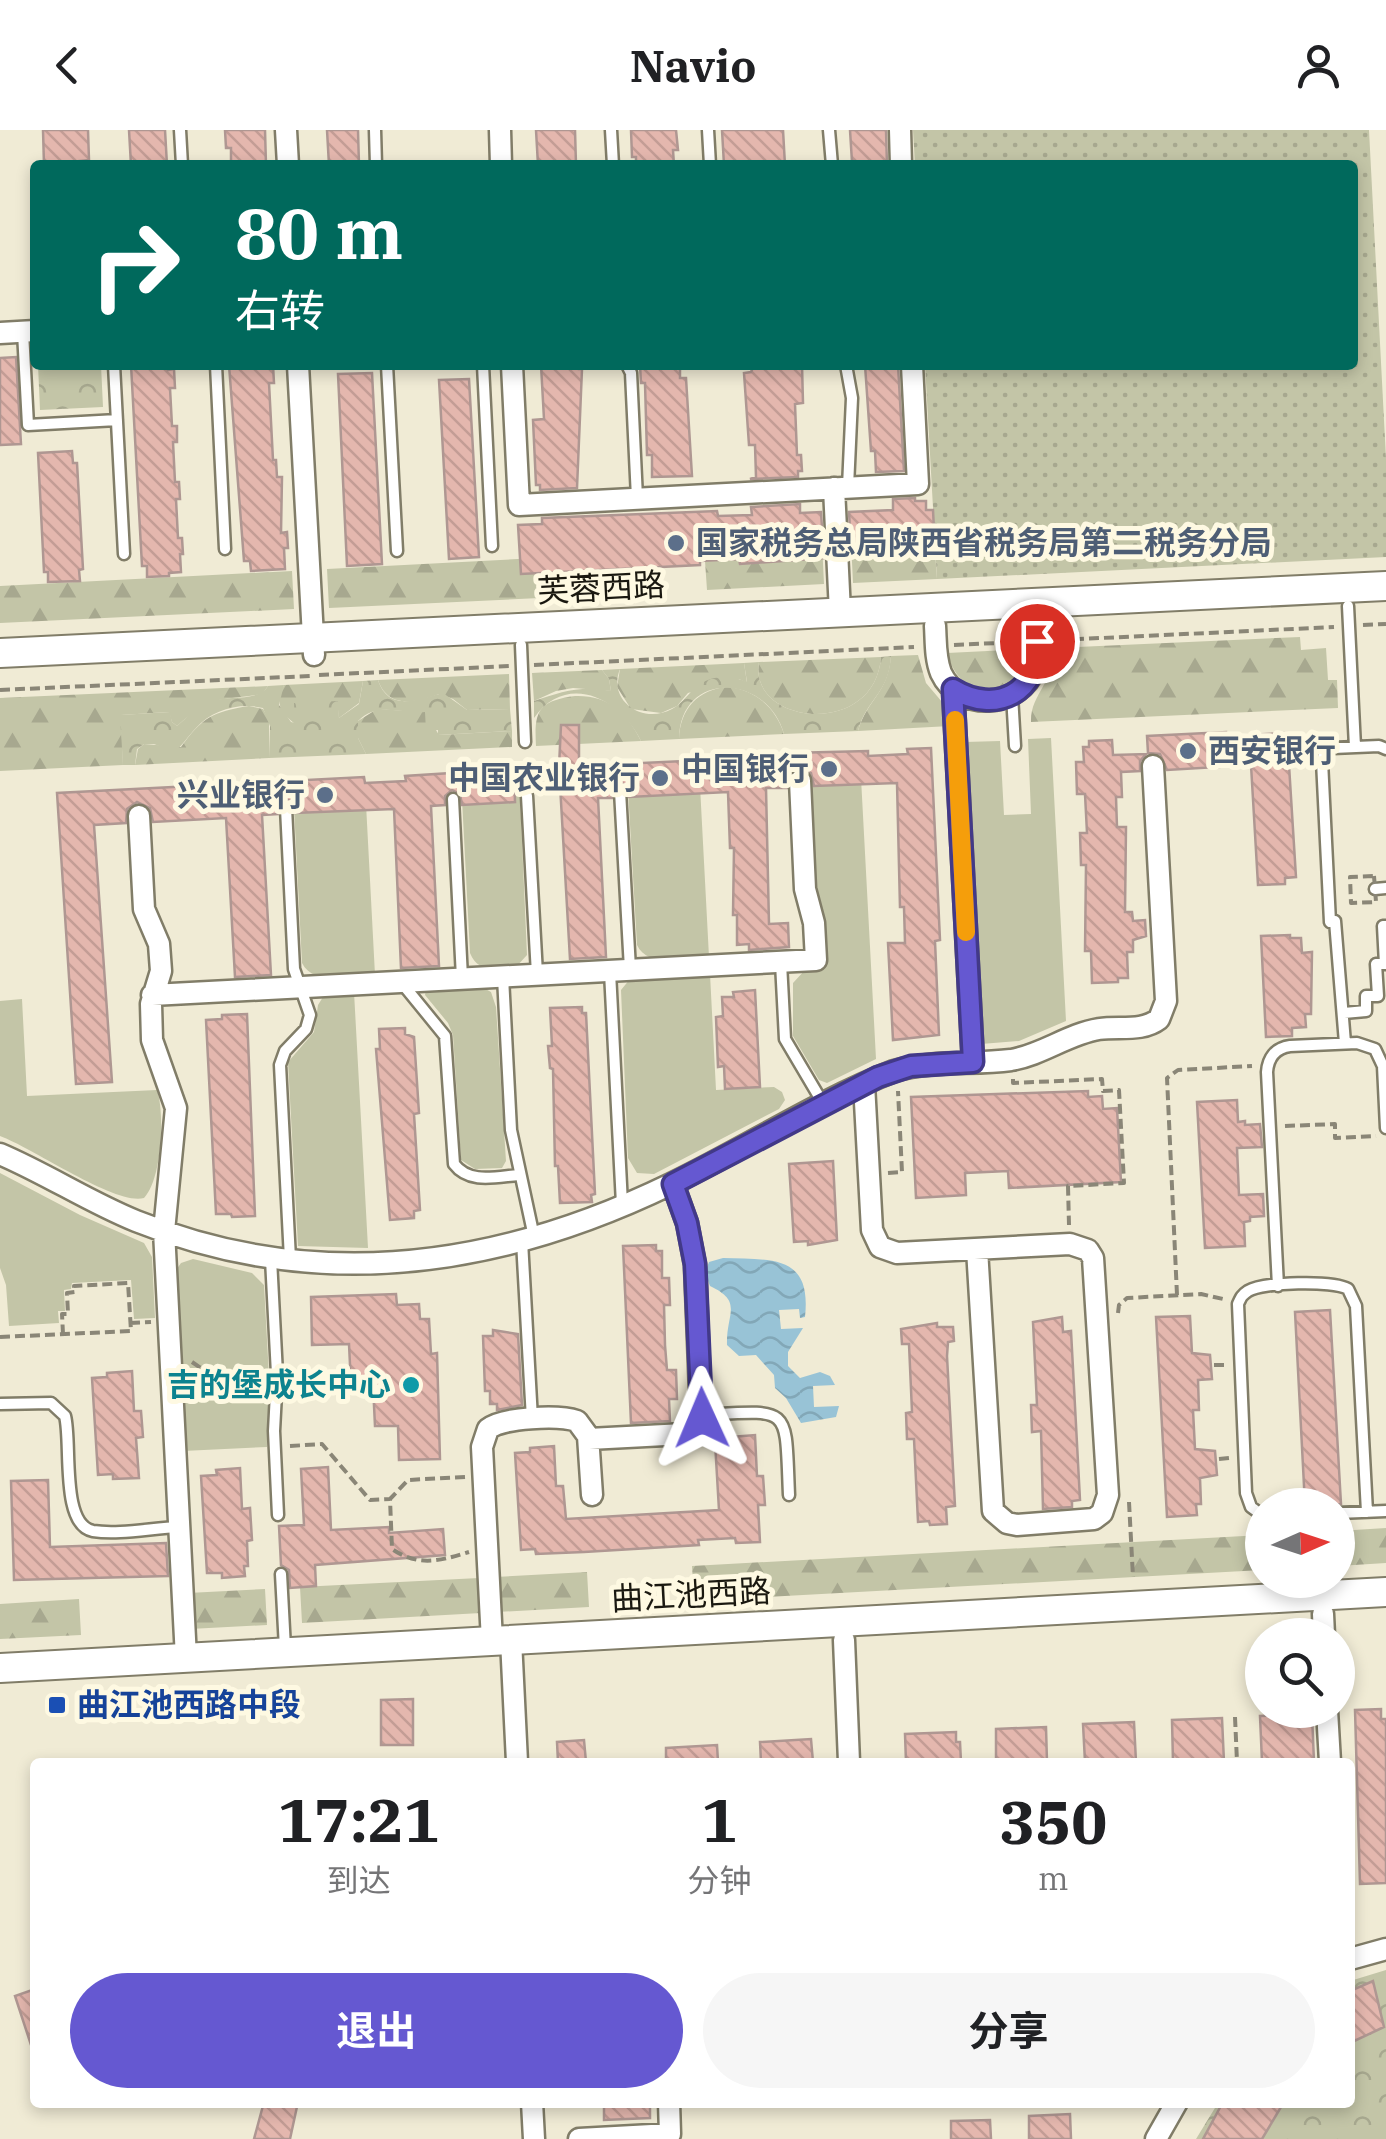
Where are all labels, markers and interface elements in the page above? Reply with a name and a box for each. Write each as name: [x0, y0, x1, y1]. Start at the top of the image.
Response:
text: Navio: [630, 36, 756, 94]
icon: back: [40, 38, 95, 93]
icon: person: [1291, 38, 1346, 93]
text: 80 m: [235, 187, 403, 278]
icon: right: [70, 200, 200, 330]
text: 右转: [235, 281, 325, 339]
place label: 国家税务总局陕西省税务局第二税务分局: [696, 521, 1272, 563]
marker: 国家税务总局陕西省税务局第二税务分局: [665, 532, 687, 554]
street label: 芙蓉西路: [536, 563, 666, 611]
pin: [995, 599, 1080, 684]
icon: arrive: [1010, 614, 1065, 669]
place label: 西安银行: [1208, 729, 1336, 771]
marker: 西安银行: [1177, 740, 1199, 762]
place label: 中国银行: [681, 747, 809, 789]
place label: 中国农业银行: [448, 756, 640, 798]
marker: 中国银行: [818, 758, 840, 780]
marker: 中国农业银行: [649, 767, 671, 789]
place label: 兴业银行: [177, 773, 305, 815]
marker: 兴业银行: [314, 784, 336, 806]
place label: 吉的堡成长中心: [167, 1363, 391, 1405]
position arrow: [650, 1366, 754, 1470]
marker: 吉的堡成长中心: [400, 1374, 422, 1396]
north arrow: [1245, 1488, 1355, 1598]
map controls: [1245, 1488, 1355, 1728]
street label: 曲江池西路: [610, 1569, 772, 1619]
button: search: [1245, 1618, 1355, 1728]
place label: 曲江池西路中段: [77, 1683, 301, 1725]
marker: 曲江池西路中段: [46, 1694, 68, 1716]
text: 17:21: [278, 1780, 440, 1859]
text: 1: [702, 1780, 738, 1859]
text: 350: [999, 1782, 1107, 1861]
text: m: [1038, 1857, 1069, 1899]
text: 到达: [327, 1859, 391, 1901]
text: 分钟: [688, 1859, 752, 1901]
button: 退出: [70, 1973, 683, 2088]
button: 分享: [703, 1973, 1315, 2088]

